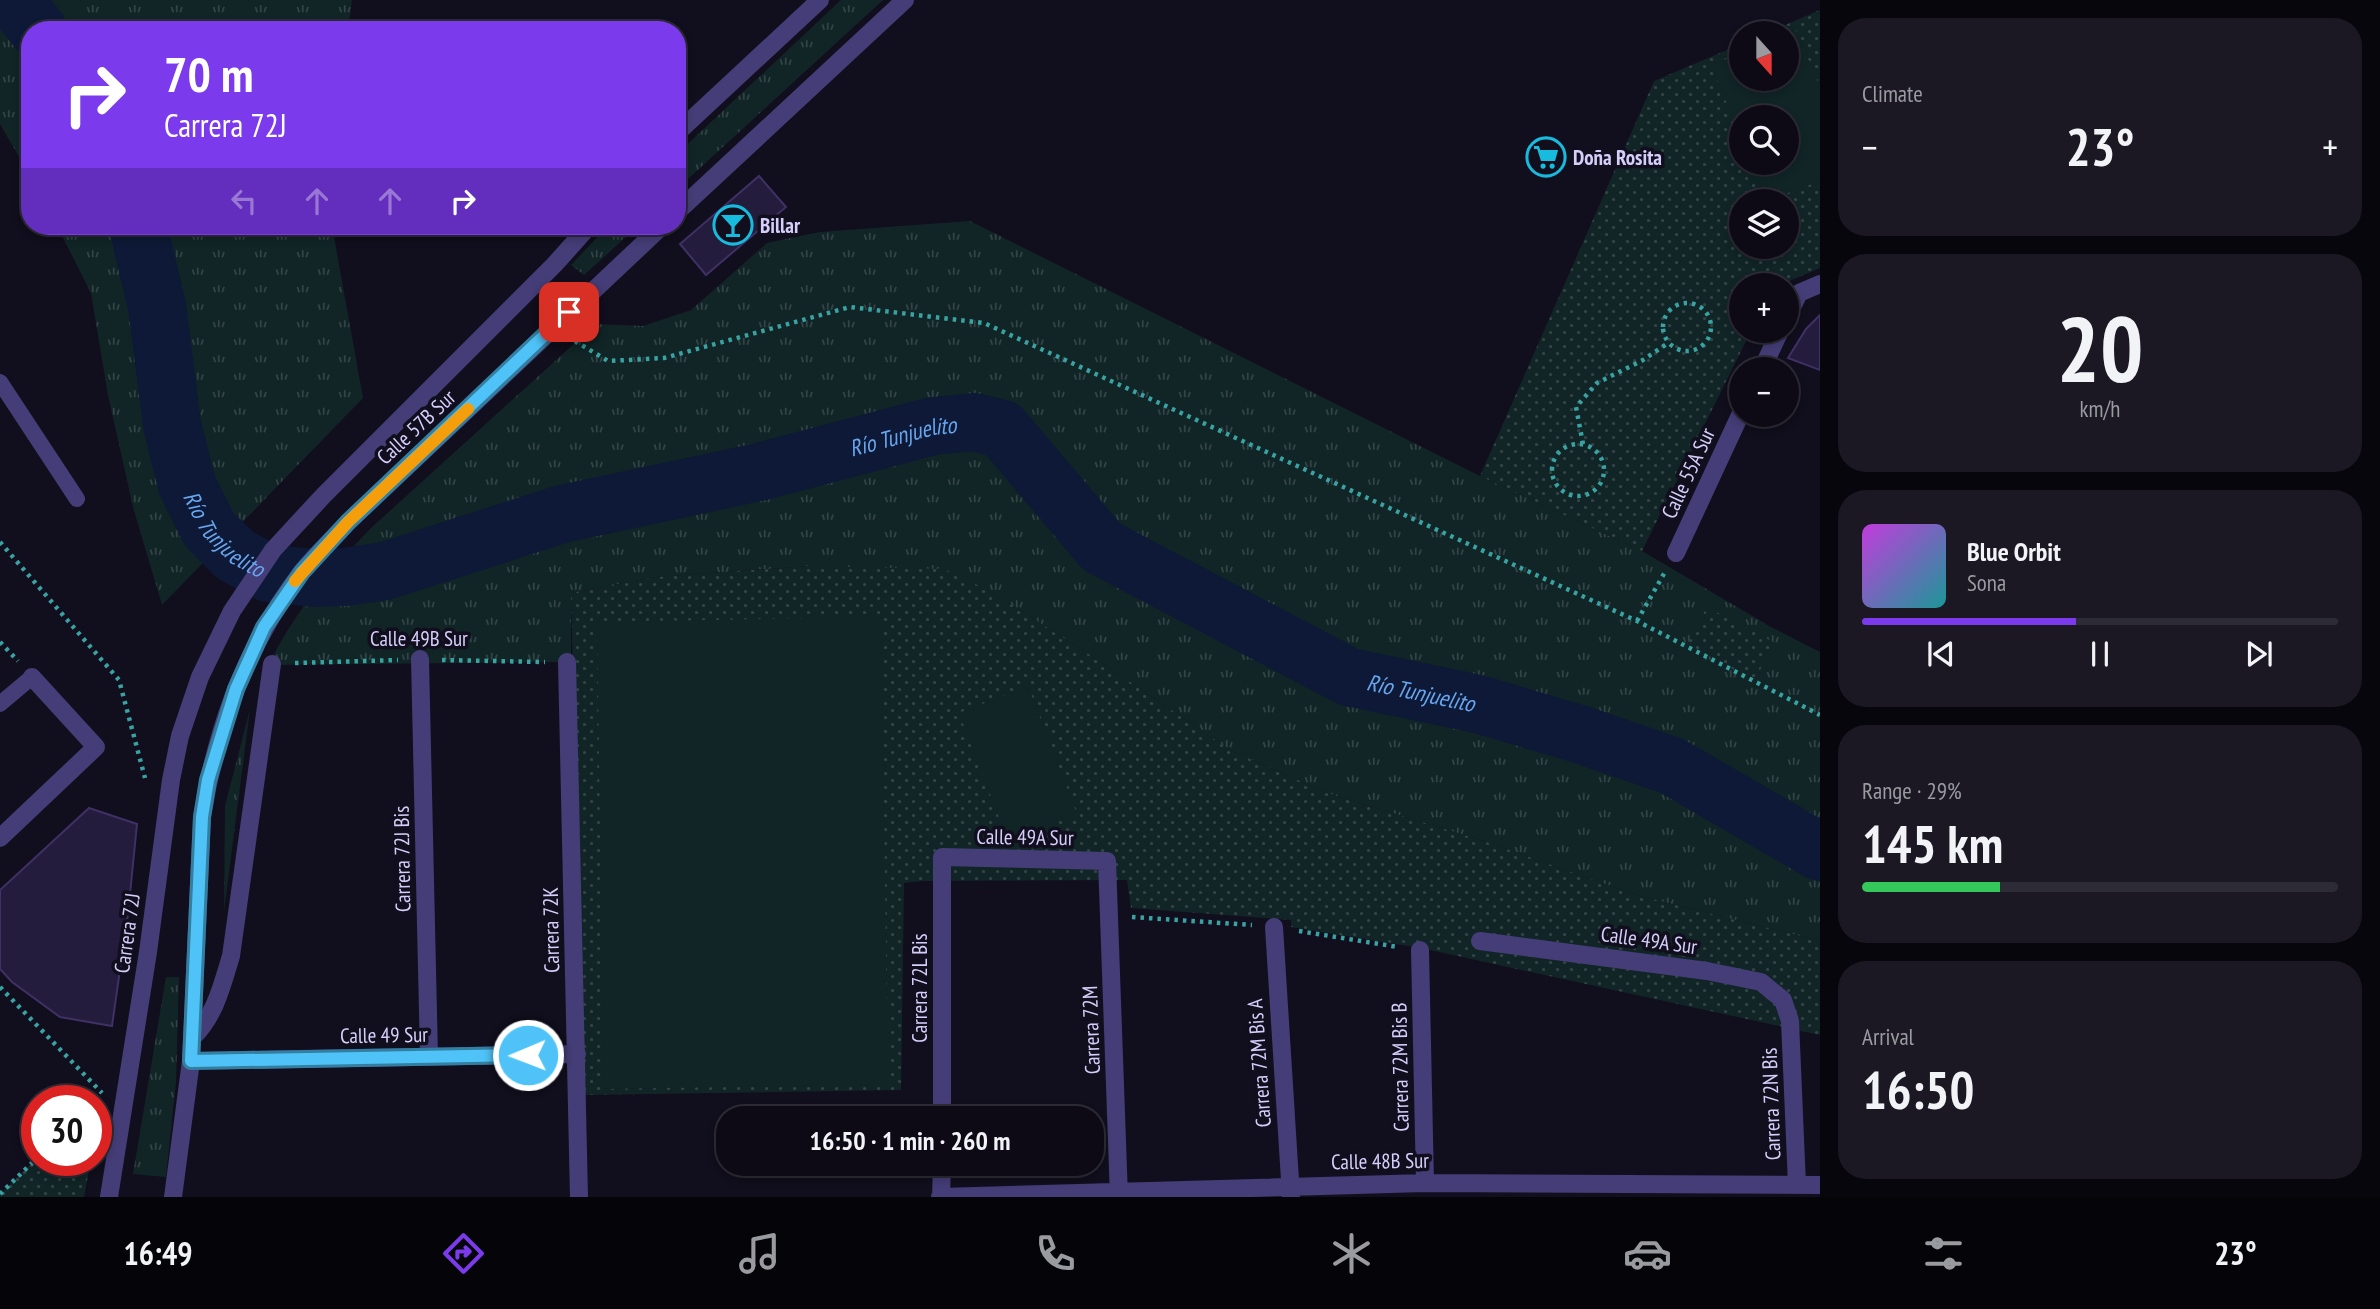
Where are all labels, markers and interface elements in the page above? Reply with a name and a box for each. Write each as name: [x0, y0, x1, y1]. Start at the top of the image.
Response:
north arrow: [1729, 21, 1799, 91]
map controls: [1729, 21, 1799, 427]
text: 70 m: [164, 42, 253, 106]
icon: right: [49, 49, 140, 140]
text: Climate: [1862, 79, 1923, 108]
text: Carrera 72J: [164, 104, 287, 146]
button: search: [1729, 105, 1799, 175]
text: 23°: [2066, 113, 2134, 180]
text: −: [1862, 122, 1878, 171]
text: +: [2322, 122, 2338, 171]
supermarket icon: Doña Rosita: [1525, 136, 1567, 178]
place label: Doña Rosita: [1573, 144, 1662, 171]
icon: left: [225, 182, 263, 220]
icon: ahead: [298, 182, 336, 220]
icon: ahead: [371, 182, 409, 220]
icon: right: [444, 182, 482, 220]
button: layers: [1729, 189, 1799, 259]
bar icon: Billar: [712, 204, 754, 246]
place label: Billar: [760, 212, 801, 239]
button: +: [1729, 273, 1799, 343]
pin: [539, 282, 599, 342]
text: 20: [2057, 289, 2144, 407]
icon: arrive: [550, 293, 588, 331]
button: −: [1729, 357, 1799, 427]
street label: Calle 57B Sur: [371, 384, 461, 470]
text: km/h: [2080, 394, 2120, 423]
water label: Río Tunjuelito: [846, 409, 959, 462]
street label: Calle 55A Sur: [1655, 423, 1721, 523]
water label: Río Tunjuelito: [178, 486, 272, 584]
text: Blue Orbit: [1967, 535, 2061, 568]
text: Sona: [1967, 568, 2006, 597]
street label: Calle 49B Sur: [370, 625, 468, 652]
icon: previous: [1922, 635, 1960, 673]
icon: pause: [2081, 635, 2119, 673]
icon: next: [2240, 635, 2278, 673]
water label: Río Tunjuelito: [1364, 667, 1480, 718]
text: Range · 29%: [1862, 776, 1962, 805]
street label: Carrera 72J Bis: [388, 806, 416, 912]
text: 145 km: [1862, 810, 2003, 877]
street label: Calle 49A Sur: [976, 823, 1074, 851]
street label: Carrera 72K: [537, 887, 565, 973]
street label: Carrera 72J: [108, 891, 146, 975]
street label: Calle 49A Sur: [1599, 920, 1699, 960]
street label: Carrera 72L Bis: [906, 933, 933, 1043]
street label: Carrera 72M: [1076, 985, 1106, 1075]
street label: Carrera 72M Bis A: [1241, 998, 1277, 1128]
street label: Carrera 72M Bis B: [1385, 1002, 1415, 1132]
position arrow: [491, 1018, 565, 1092]
street label: Calle 49 Sur: [340, 1021, 428, 1049]
text: Arrival: [1862, 1022, 1914, 1051]
street label: Carrera 72N Bis: [1756, 1047, 1786, 1161]
text: 16:50: [1862, 1056, 1974, 1123]
speed limit sign: 30: [21, 1085, 112, 1176]
text: 16:50 · 1 min · 260 m: [810, 1124, 1010, 1157]
street label: Calle 48B Sur: [1331, 1147, 1429, 1175]
icon: directions: [439, 1229, 488, 1278]
icon: music: [735, 1229, 784, 1278]
icon: phone: [1031, 1229, 1080, 1278]
icon: climate: [1327, 1229, 1376, 1278]
icon: car: [1623, 1229, 1672, 1278]
icon: filters: [1919, 1229, 1968, 1278]
text: 16:49: [123, 1232, 193, 1274]
text: 23°: [2214, 1232, 2257, 1274]

